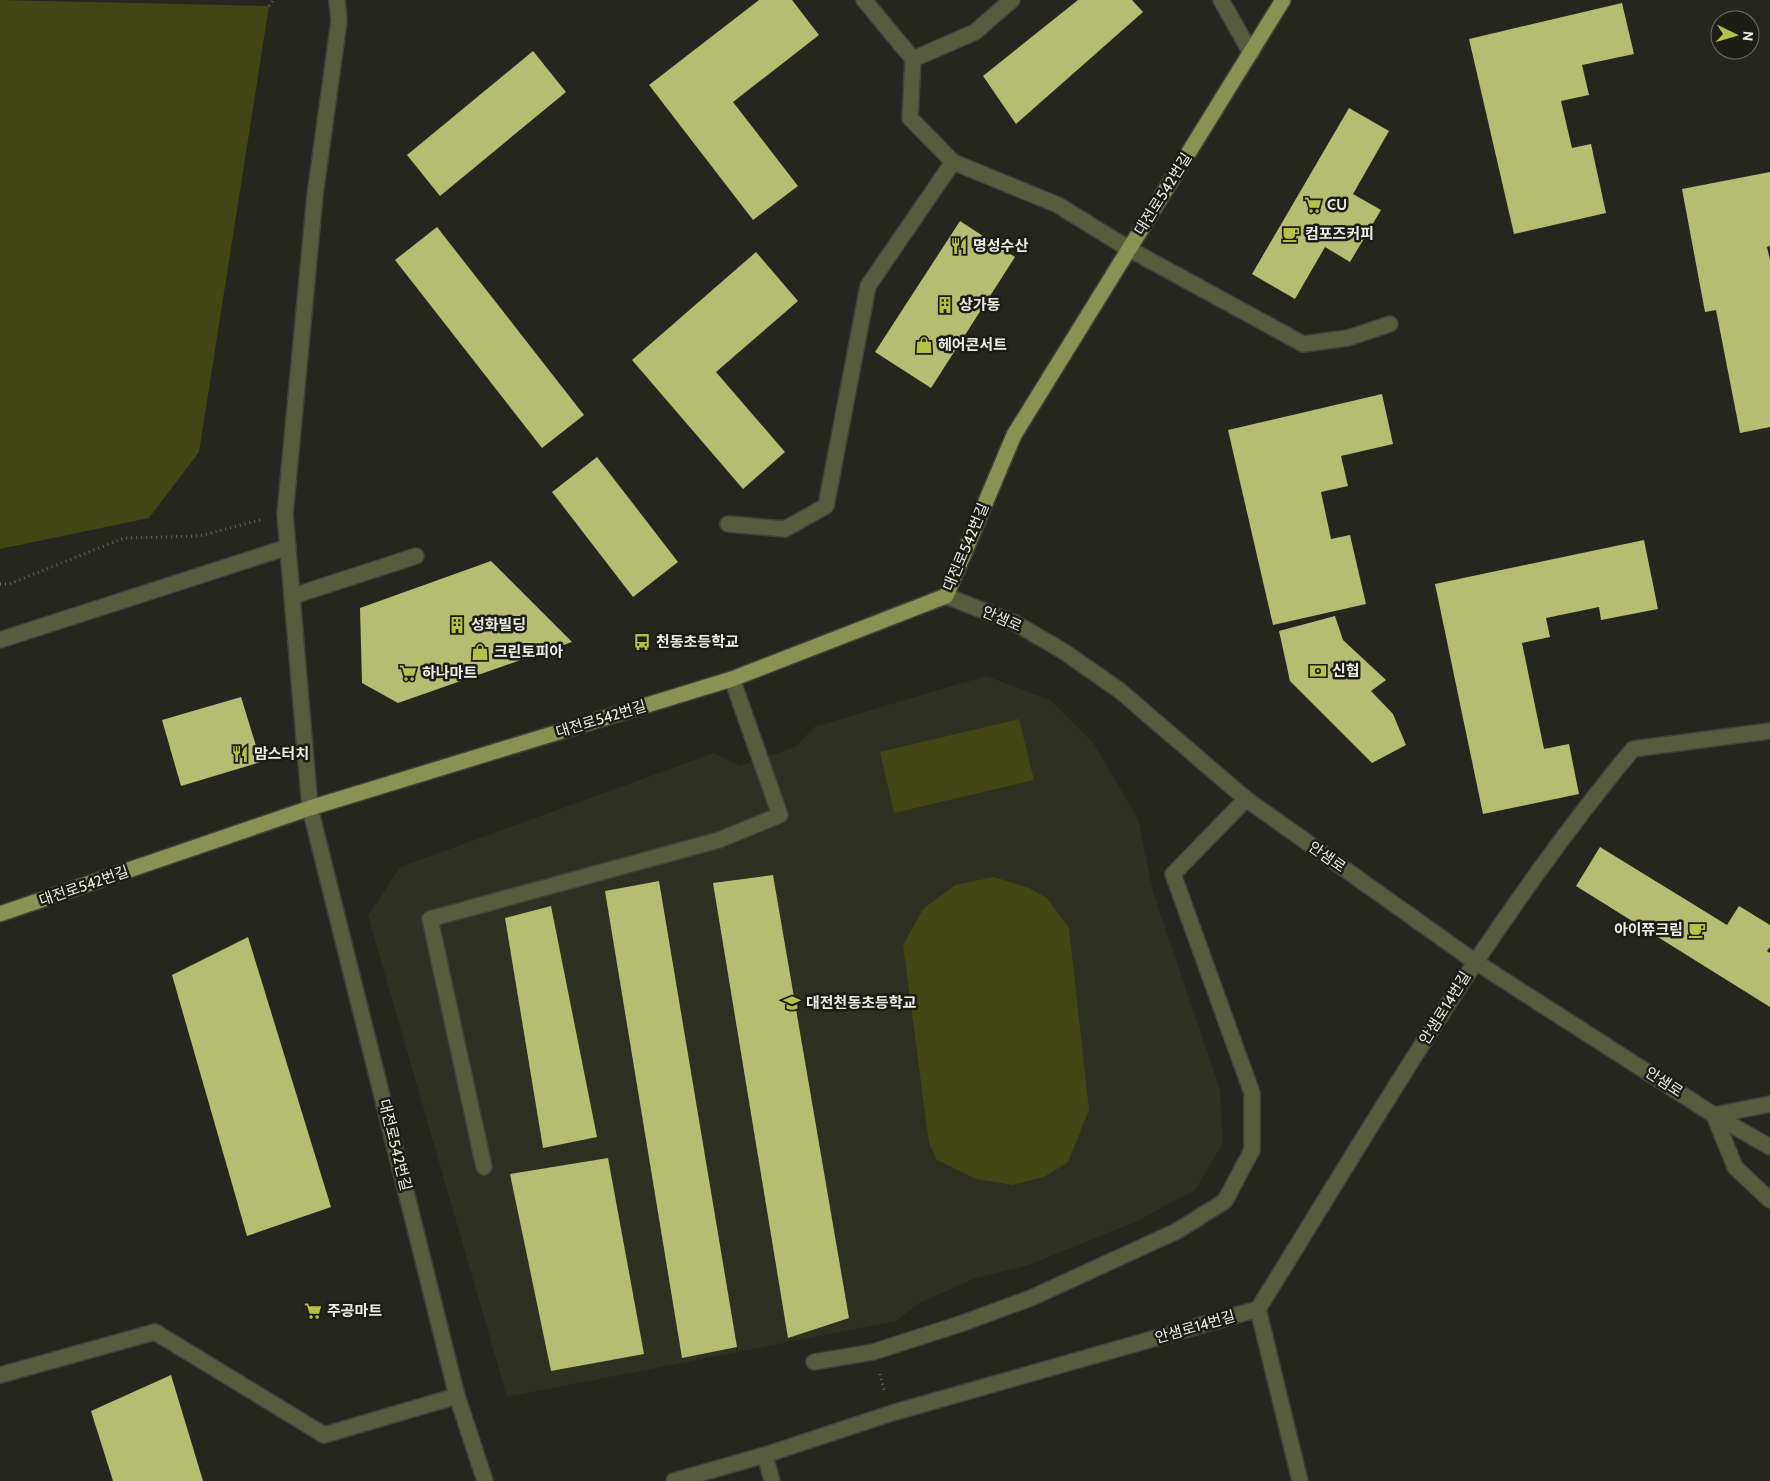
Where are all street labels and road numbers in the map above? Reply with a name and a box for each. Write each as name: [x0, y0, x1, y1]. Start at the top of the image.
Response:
street label: 대전로542번길: [1131, 150, 1195, 238]
street label: 대전로542번길: [939, 500, 993, 594]
street label: 안샘로: [979, 602, 1025, 636]
street label: 대전로542번길: [554, 697, 648, 741]
street label: 안샘로: [1305, 838, 1349, 876]
street label: 대전로542번길: [37, 862, 131, 910]
street label: 안샘로14번길: [1415, 968, 1475, 1048]
street label: 안샘로: [1642, 1063, 1686, 1101]
street label: 대전로542번길: [375, 1097, 415, 1193]
street label: 안샘로14번길: [1153, 1307, 1237, 1347]

